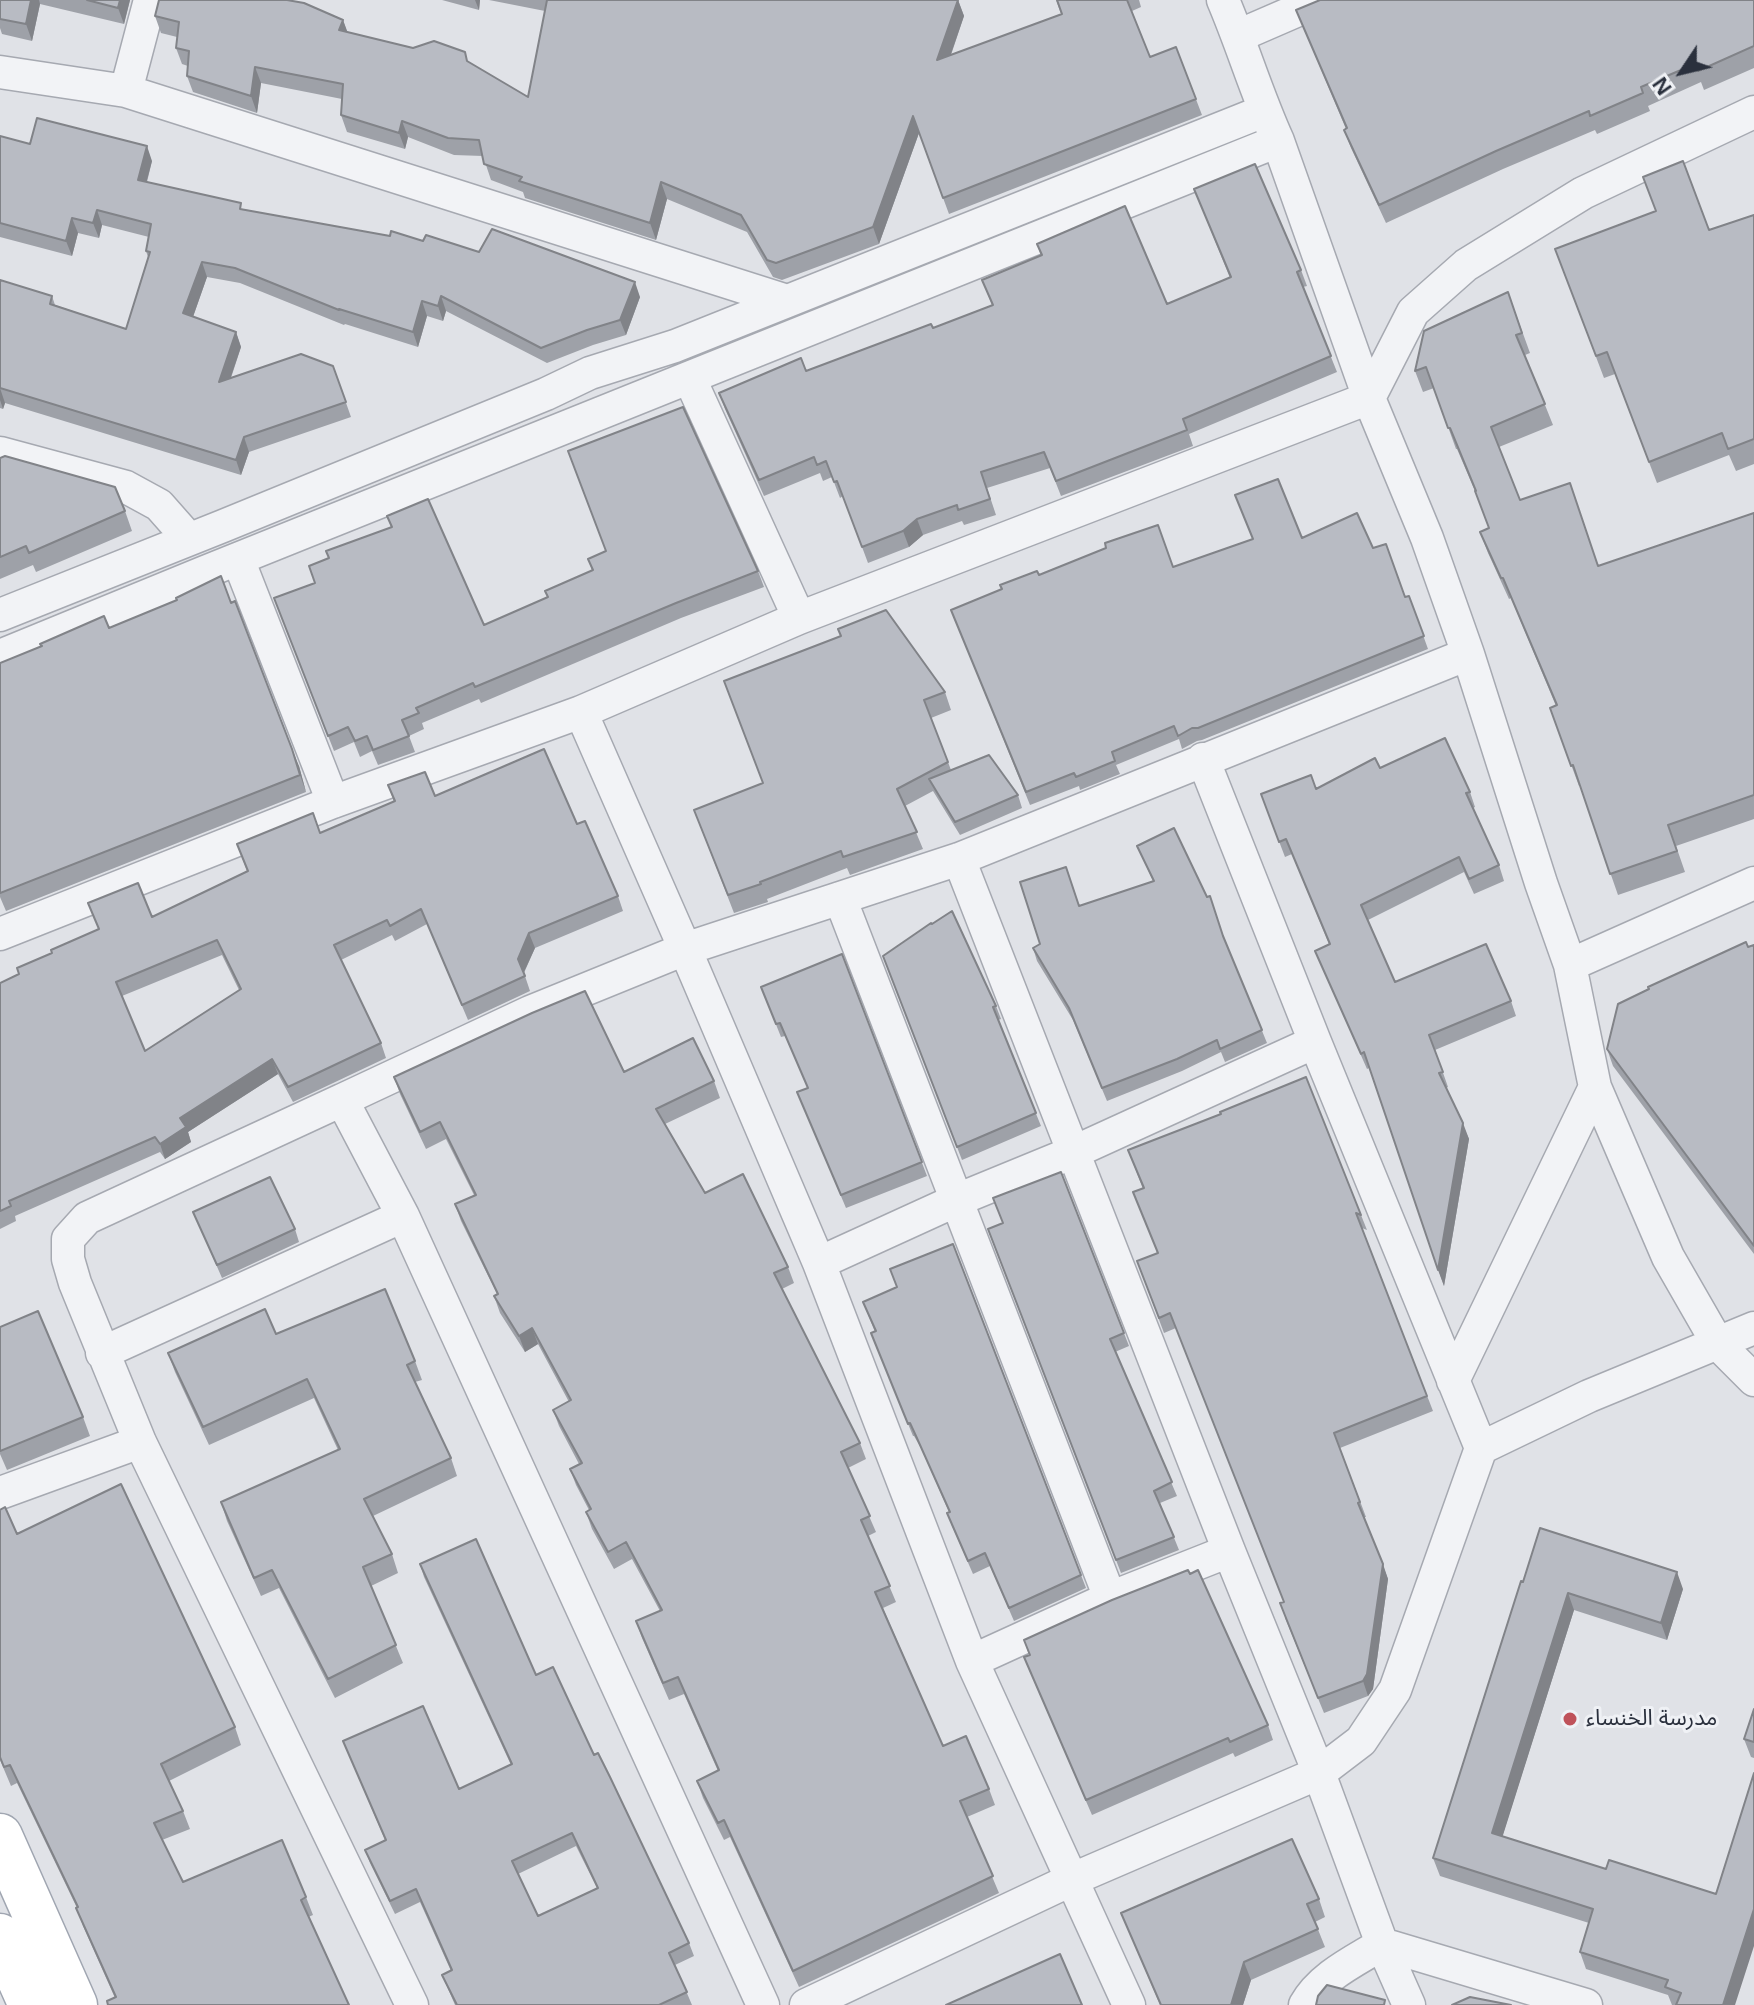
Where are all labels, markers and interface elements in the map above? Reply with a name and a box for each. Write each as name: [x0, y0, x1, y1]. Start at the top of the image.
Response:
north arrow: [1642, 32, 1722, 112]
text: N: [1647, 72, 1677, 100]
place label: مدرسة الخنساء: [1586, 1706, 1717, 1732]
marker: مدرسة الخنساء: [1561, 1710, 1579, 1728]

